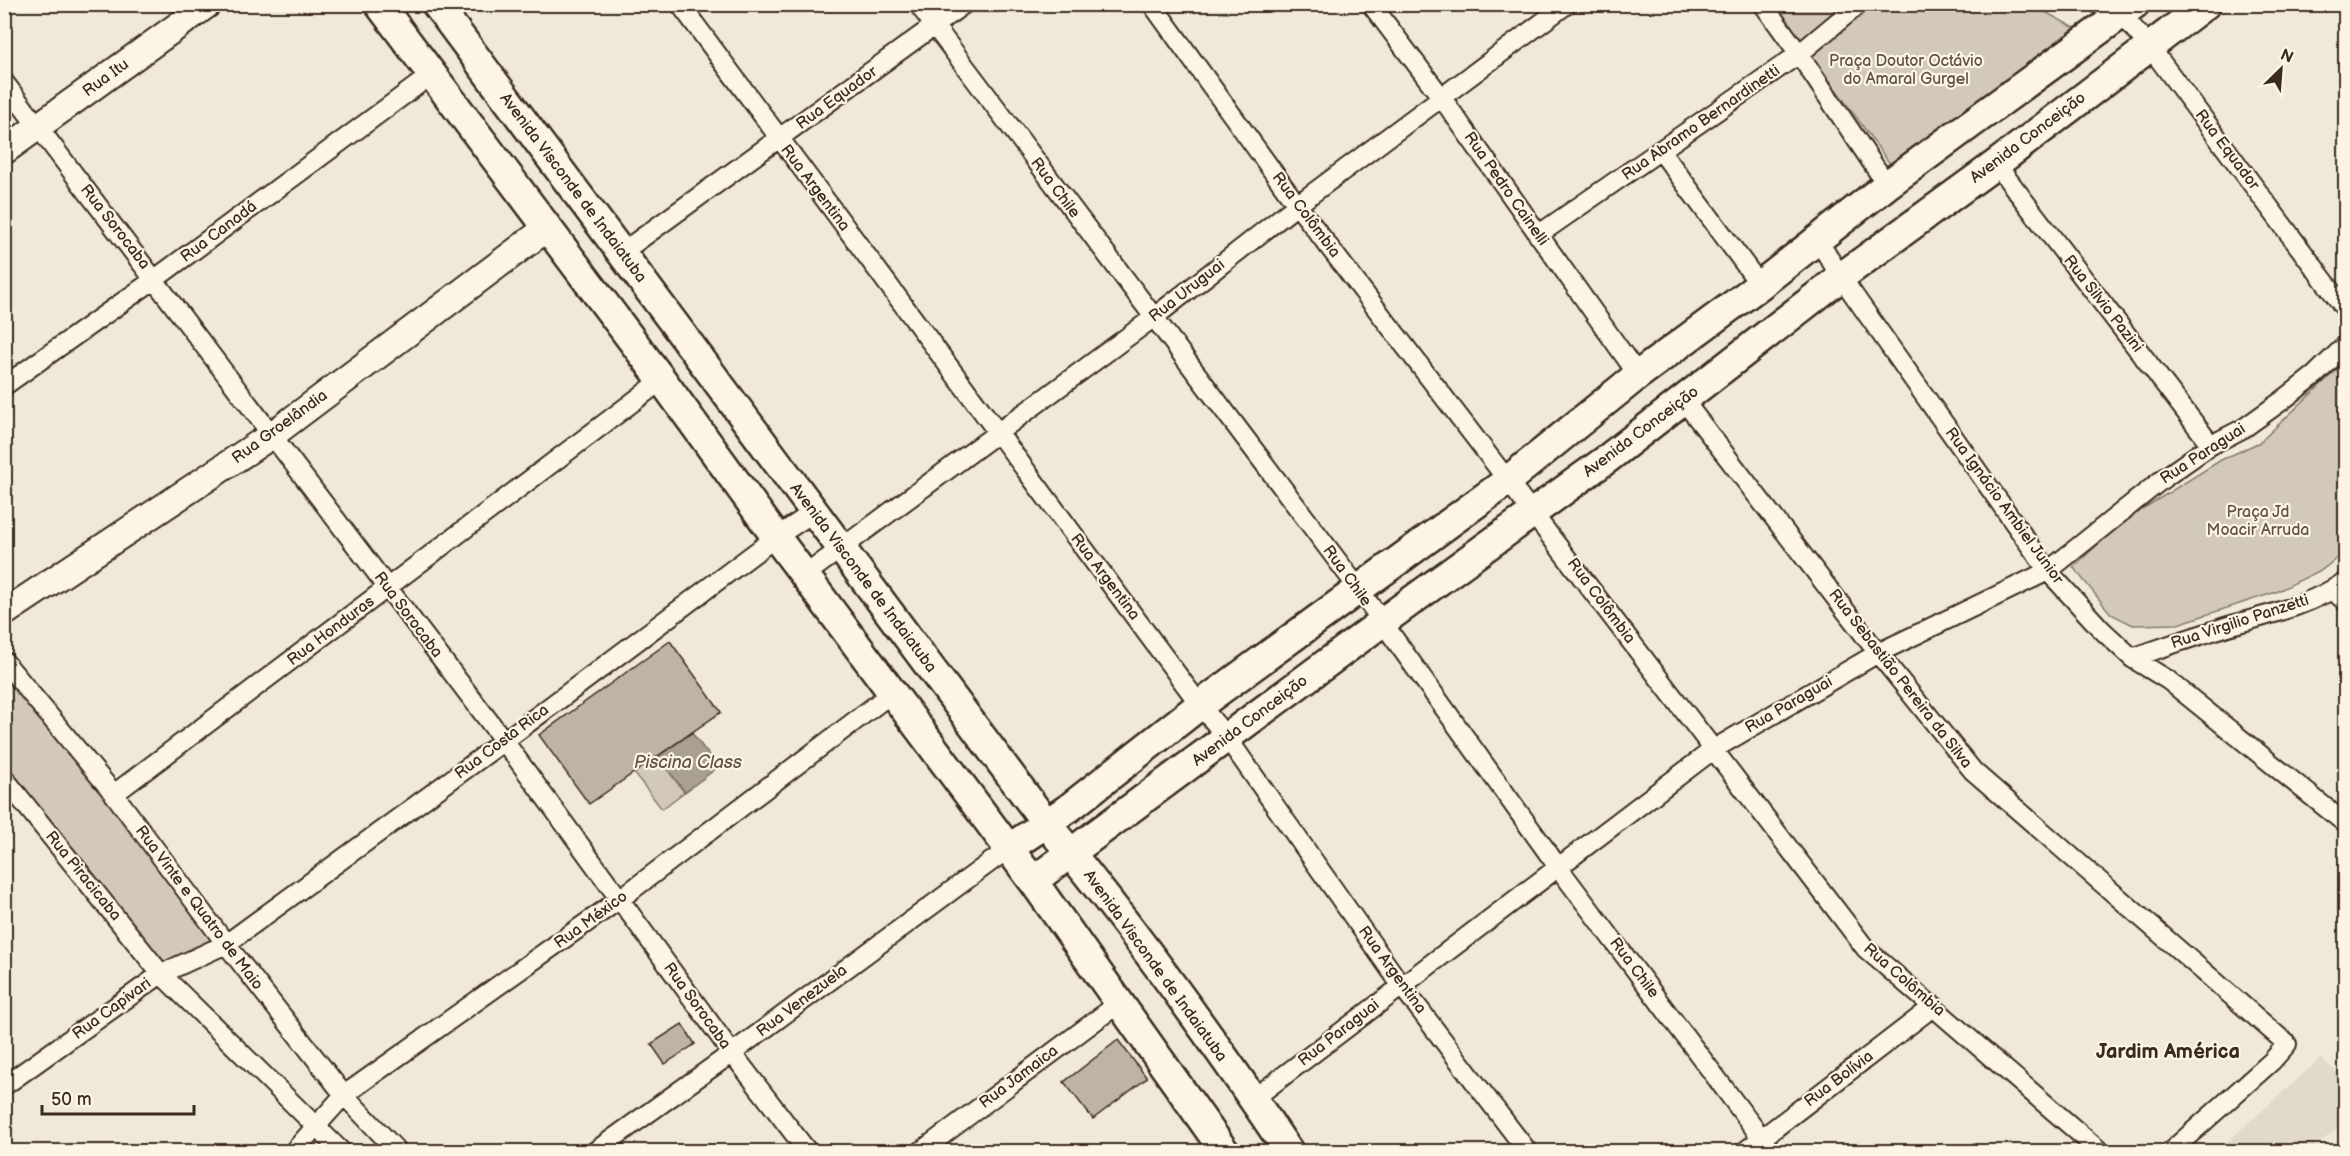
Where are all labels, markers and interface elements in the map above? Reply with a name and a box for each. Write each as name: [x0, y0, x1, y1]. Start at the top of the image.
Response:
north arrow: [2251, 39, 2311, 99]
text: N: [2277, 46, 2296, 68]
park label: Praça Doutor Octávio do Amaral Gurgel: [1829, 52, 1983, 89]
street label: Rua Itu: [79, 55, 133, 101]
street label: Rua Abramo Bernardinetti: [1618, 61, 1784, 185]
street label: Rua Equador: [793, 62, 881, 134]
street label: Avenida Conceição: [1967, 88, 2089, 188]
street label: Avenida Visconde de Indaiatuba: [496, 90, 650, 286]
street label: Rua Equador: [2191, 106, 2263, 194]
street label: Rua Pedro Cainelli: [1460, 129, 1552, 249]
street label: Rua Argentina: [776, 141, 854, 235]
street label: Rua Chile: [1026, 154, 1084, 222]
street label: Rua Colômbia: [1268, 169, 1344, 261]
street label: Rua Sorocaba: [76, 181, 154, 273]
street label: Rua Canadá: [177, 197, 261, 267]
street label: Rua Silvio Pazini: [2059, 252, 2147, 356]
street label: Rua Uruguai: [1145, 255, 1229, 327]
street label: Avenida Conceição: [1580, 382, 1702, 482]
street label: Rua Groelândia: [229, 386, 331, 468]
street label: Rua Paraguai: [2157, 419, 2249, 489]
street label: Rua Ignácio Ambiel Junior: [1941, 424, 2067, 588]
street label: Avenida Visconde de Indaiatuba: [786, 480, 940, 676]
park label: Praça Jd Moacir Arruda: [2207, 503, 2309, 540]
street label: Rua Argentina: [1066, 530, 1144, 624]
street label: Rua Chile: [1319, 542, 1376, 611]
street label: Rua Colômbia: [1563, 555, 1639, 647]
street label: Rua Sorocaba: [370, 568, 446, 662]
street label: Rua Sebastião Pereira da Silva: [1824, 586, 1976, 772]
street label: Rua Virgilio Panzetti: [2169, 591, 2311, 653]
street label: Rua Honduras: [284, 592, 378, 670]
street label: Avenida Conceição: [1189, 671, 1311, 771]
street label: Rua Paraguai: [1742, 672, 1836, 738]
street label: Rua Costa Rica: [451, 701, 553, 783]
water label: Piscina Class: [634, 752, 742, 773]
street label: Rua Vinte e Quatro de Maio: [131, 822, 267, 994]
street label: Rua Piracicaba: [41, 827, 125, 925]
street label: Avenida Visconde de Indaiatuba: [1079, 867, 1231, 1065]
street label: Rua México: [551, 887, 631, 953]
street label: Rua Argentina: [1354, 923, 1430, 1017]
street label: Rua Chile: [1605, 934, 1663, 1002]
street label: Rua Colômbia: [1859, 939, 1949, 1021]
street label: Rua Sorocaba: [659, 959, 735, 1053]
street label: Rua Venezuela: [753, 961, 851, 1041]
street label: Rua Capivari: [69, 974, 155, 1044]
street label: Rua Paraguai: [1295, 995, 1383, 1071]
district label: Jardim América: [2096, 1040, 2240, 1064]
street label: Rua Jamaica: [976, 1041, 1062, 1113]
street label: Rua Bolívia: [1801, 1047, 1877, 1111]
scale bar: [42, 1078, 194, 1116]
text: 50 m: [51, 1089, 92, 1110]

